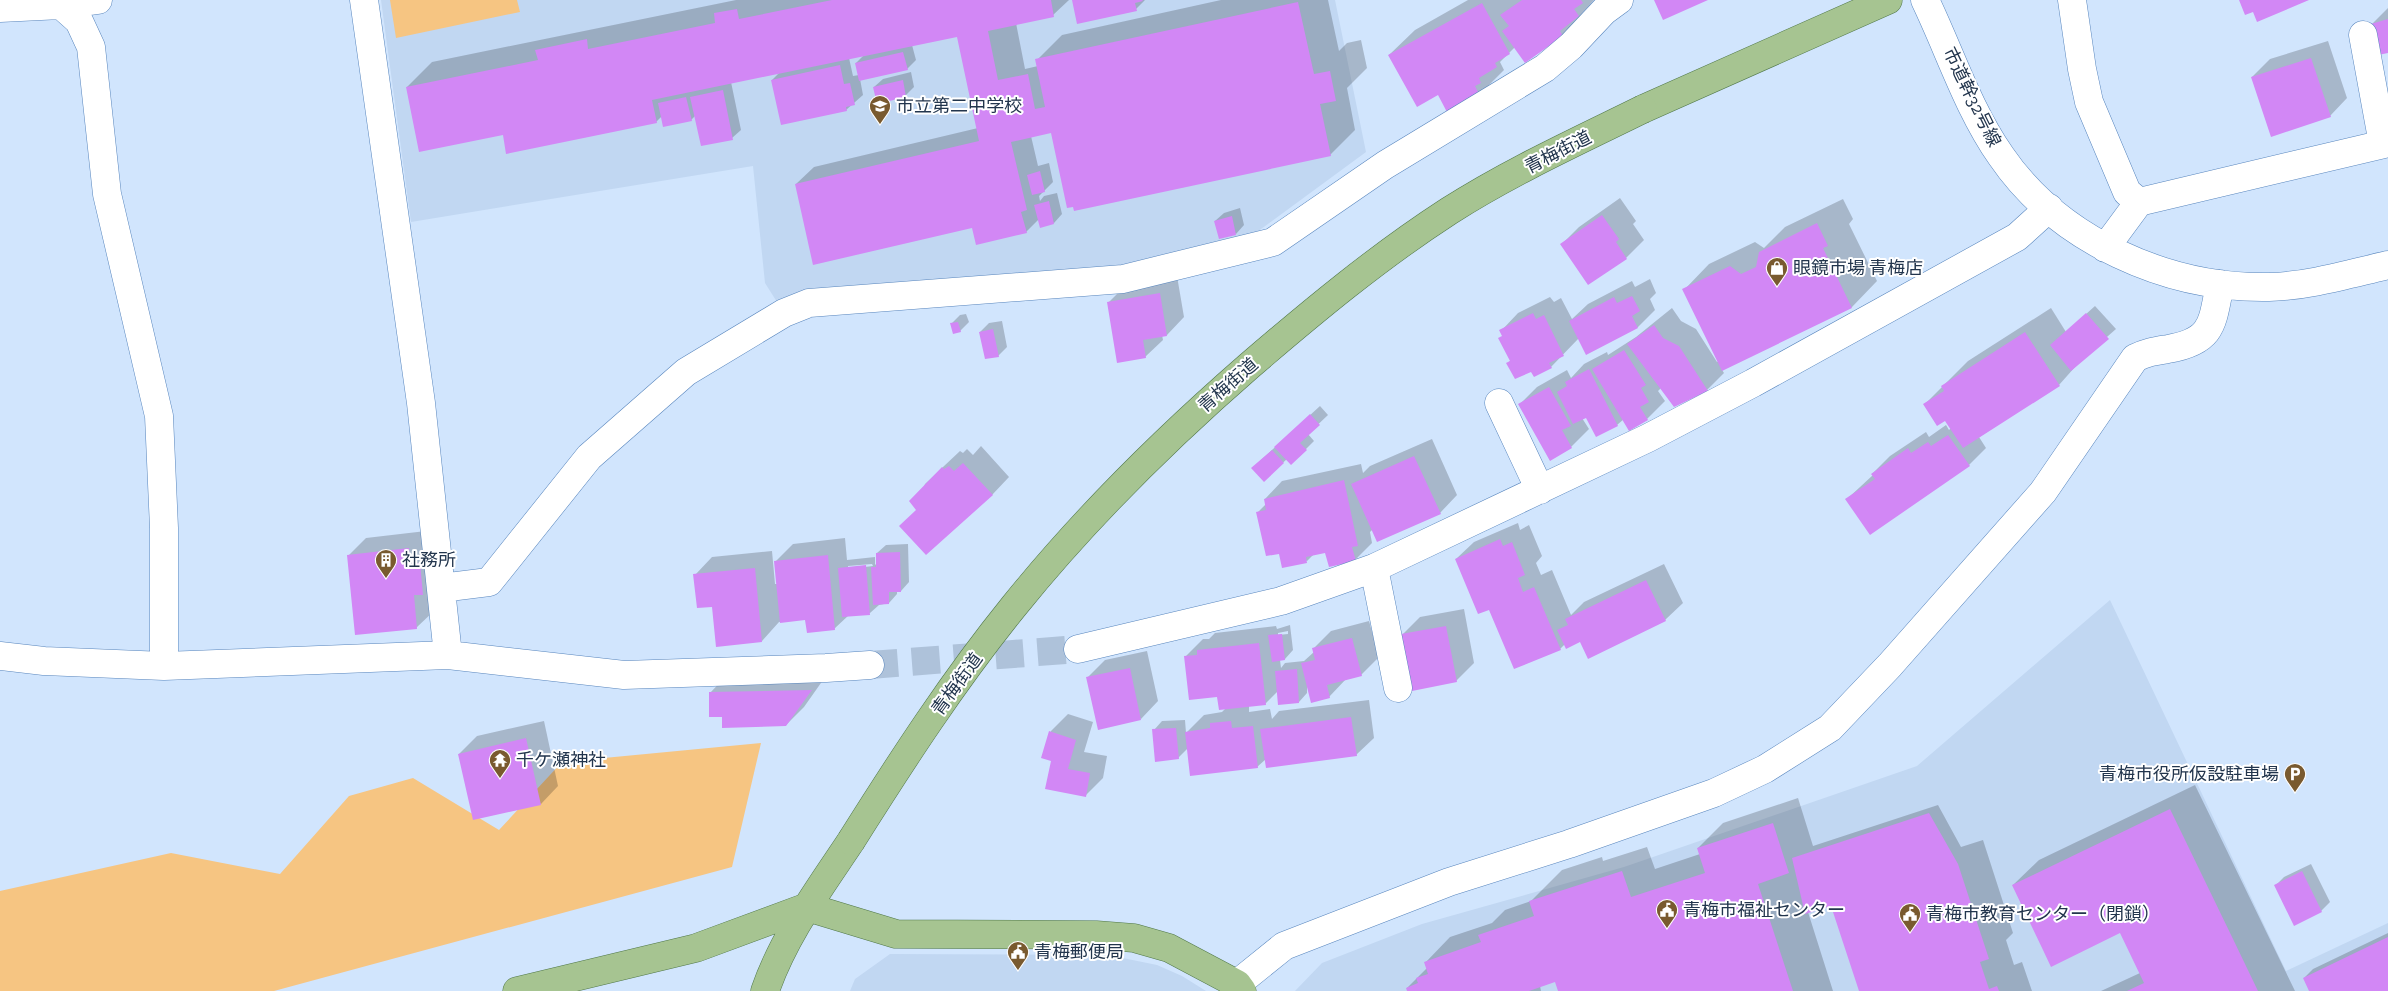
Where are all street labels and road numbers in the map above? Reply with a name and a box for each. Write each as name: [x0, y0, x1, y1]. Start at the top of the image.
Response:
street label: 市道幹32号線: [1938, 44, 2006, 150]
street label: 青梅街道: [1521, 126, 1595, 178]
street label: 青梅街道: [1194, 353, 1262, 417]
street label: 青梅街道: [927, 648, 987, 720]

